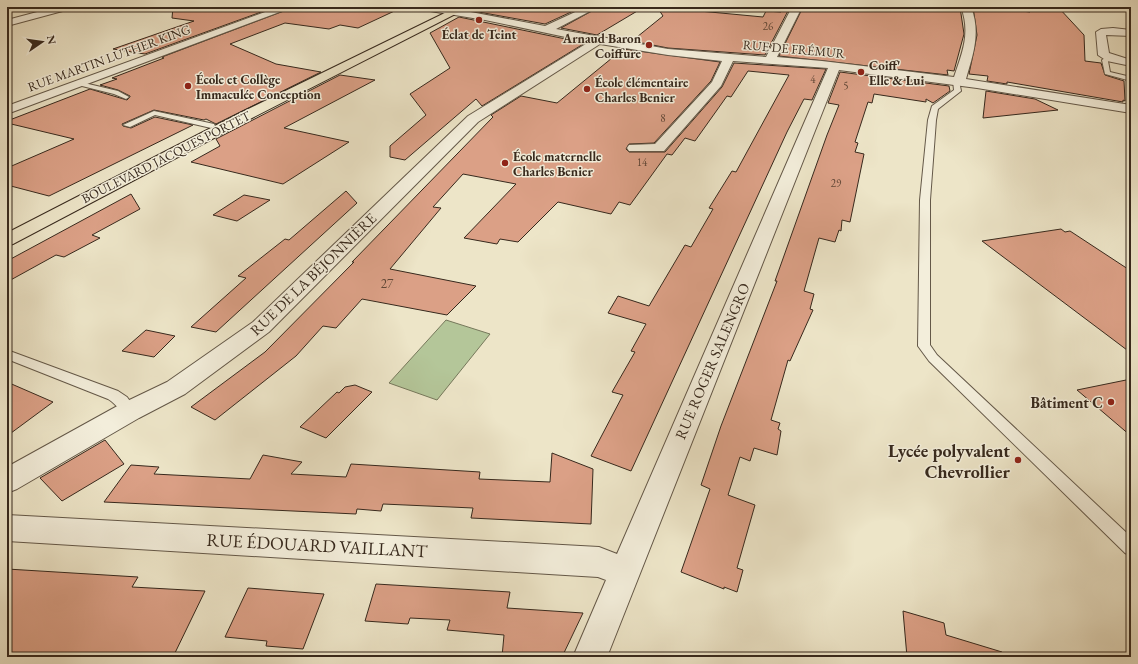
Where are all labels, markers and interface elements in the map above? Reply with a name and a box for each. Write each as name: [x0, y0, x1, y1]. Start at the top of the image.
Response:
marker: Éclat de Teint: [474, 15, 484, 25]
house number: 26: [763, 19, 774, 33]
street label: RUE MARTIN LUTHER KING: [25, 21, 193, 95]
north arrow: [22, 22, 62, 62]
place label: Éclat de Teint: [442, 26, 516, 43]
place label: Arnaud Baron Coiffure: [562, 30, 642, 62]
street label: RUE DE FRÉMUR: [742, 36, 846, 62]
marker: Arnaud Baron Coiffure: [644, 40, 654, 50]
place label: Coiff' Elle & Lui: [869, 57, 924, 89]
marker: Coiff' Elle & Lui: [856, 67, 866, 77]
place label: École et Collège Immaculée Conception: [196, 71, 321, 103]
house number: 4: [810, 72, 816, 86]
place label: École élémentaire Charles Benier: [595, 74, 689, 106]
house number: 5: [843, 78, 849, 92]
marker: École et Collège Immaculée Conception: [183, 81, 193, 91]
marker: École élémentaire Charles Benier: [582, 84, 592, 94]
street label: BOULEVARD JACQUES PORTET: [79, 107, 254, 207]
house number: 8: [660, 111, 666, 125]
place label: École maternelle Charles Benier: [513, 148, 602, 180]
house number: 14: [637, 155, 648, 169]
marker: École maternelle Charles Benier: [500, 158, 510, 168]
house number: 29: [831, 176, 842, 190]
street label: RUE DE LA BÉJONNIÈRE: [246, 208, 381, 339]
house number: 27: [381, 275, 394, 292]
street label: RUE ROGER SALENGRO: [670, 280, 754, 442]
place label: Bâtiment C: [1031, 393, 1103, 412]
marker: Bâtiment C: [1106, 397, 1116, 407]
place label: Lycée polyvalent Chevrollier: [888, 439, 1011, 483]
marker: Lycée polyvalent Chevrollier: [1013, 455, 1023, 465]
street label: RUE ÉDOUARD VAILLANT: [206, 528, 429, 562]

